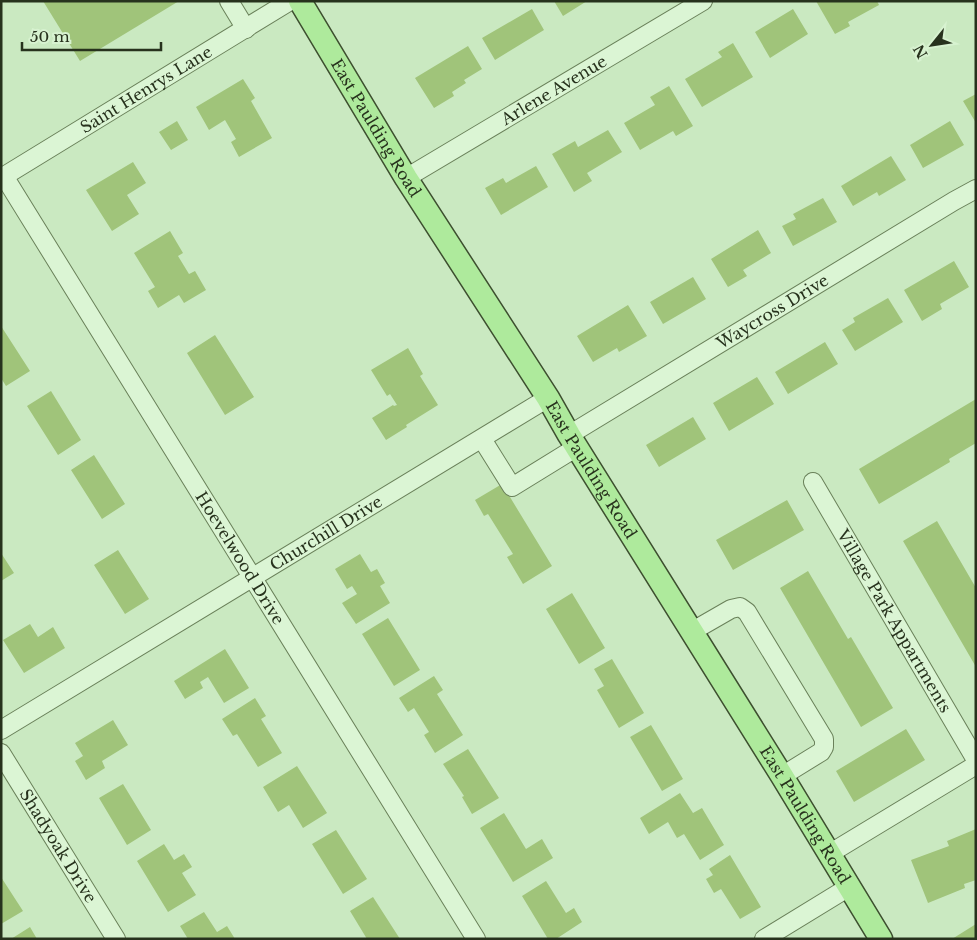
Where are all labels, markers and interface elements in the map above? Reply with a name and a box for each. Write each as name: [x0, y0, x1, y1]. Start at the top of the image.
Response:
scale bar: [22, 20, 161, 52]
north arrow: [907, 20, 957, 70]
text: 50 m: [30, 27, 70, 46]
street label: Saint Henrys Lane: [76, 41, 216, 137]
text: N: [910, 41, 932, 62]
street label: Arlene Avenue: [496, 51, 610, 130]
street label: East Paulding Road: [327, 55, 426, 201]
street label: Waycross Drive: [712, 270, 832, 354]
street label: East Paulding Road: [542, 397, 641, 542]
street label: Hoevelwood Drive: [191, 488, 289, 628]
street label: Churchill Drive: [266, 491, 386, 575]
street label: Village Park Appartments: [833, 525, 956, 716]
street label: East Paulding Road: [756, 742, 855, 888]
street label: Shadyoak Drive: [16, 785, 101, 906]

